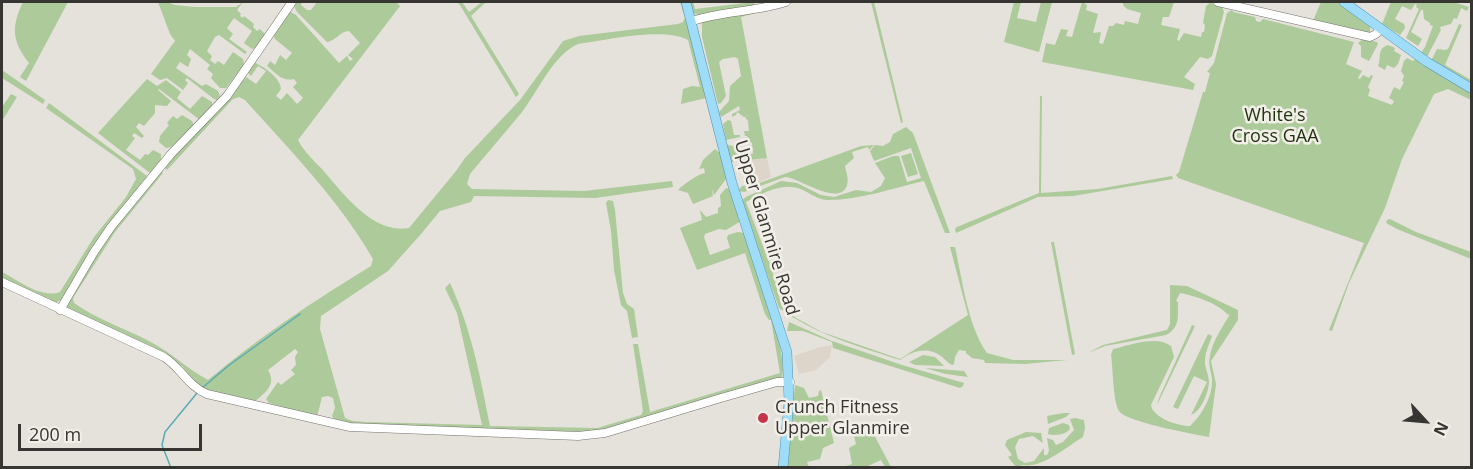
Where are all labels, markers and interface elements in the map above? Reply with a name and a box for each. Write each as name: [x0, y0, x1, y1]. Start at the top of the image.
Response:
park label: White's Cross GAA: [1231, 105, 1319, 148]
street label: Upper Glanmire Road: [729, 138, 803, 318]
north arrow: [1395, 391, 1455, 451]
place label: Crunch Fitness Upper Glanmire: [775, 397, 910, 440]
marker: Crunch Fitness Upper Glanmire: [756, 411, 770, 425]
scale bar: [21, 412, 206, 450]
text: N: [1428, 418, 1454, 440]
text: 200 m: [29, 422, 81, 446]

